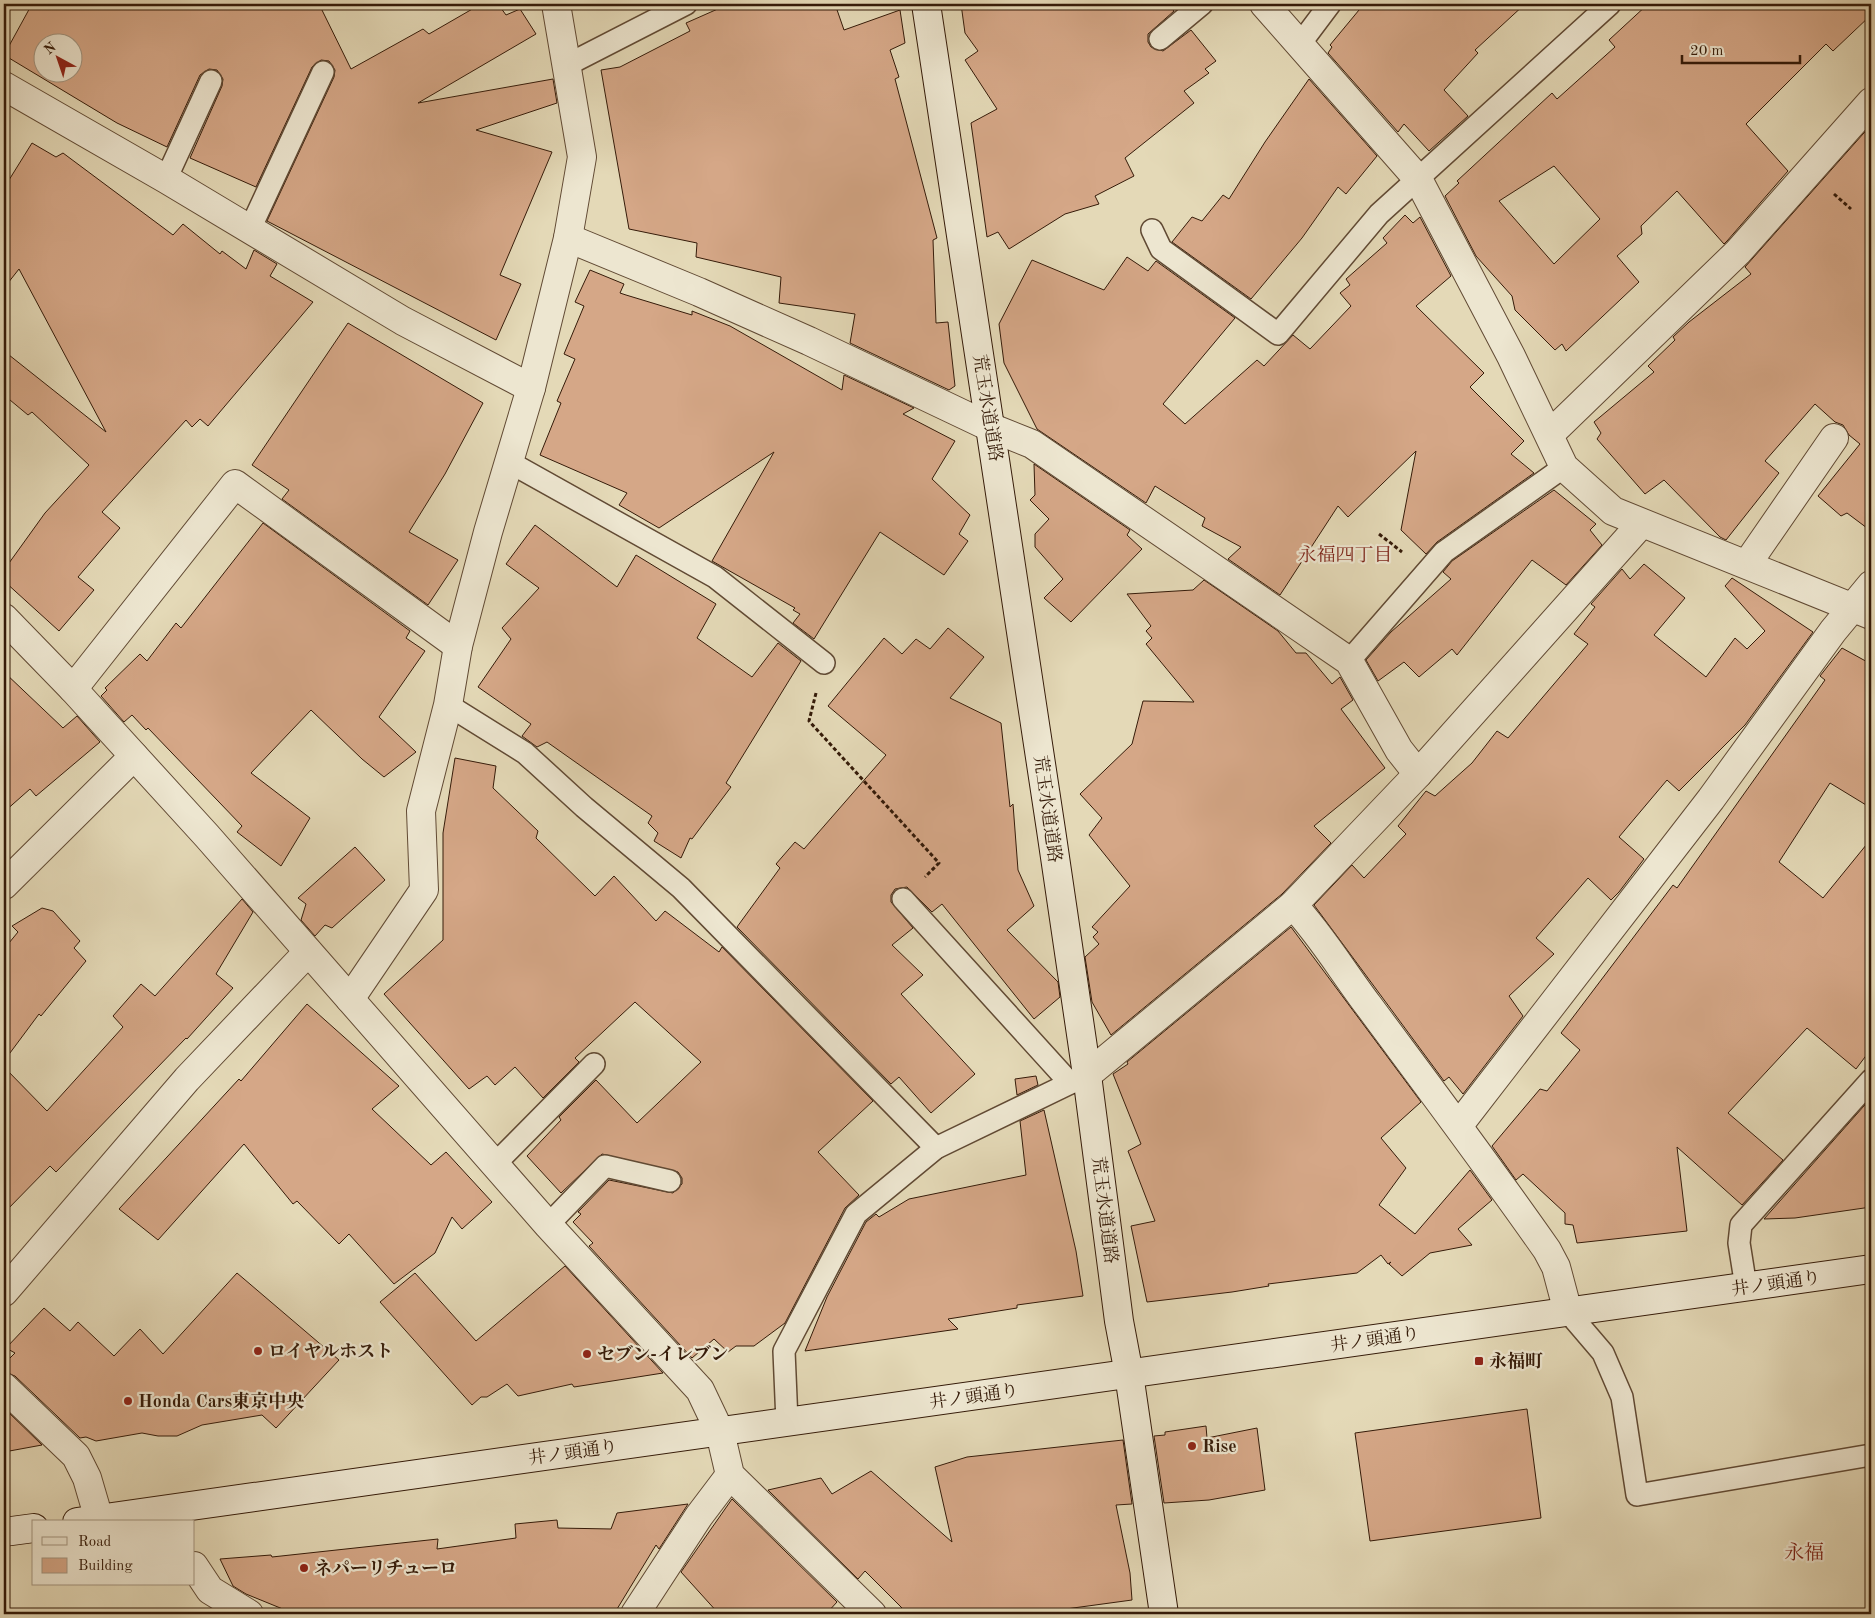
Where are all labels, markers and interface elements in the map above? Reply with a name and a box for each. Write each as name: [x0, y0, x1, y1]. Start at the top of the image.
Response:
north arrow: [32, 32, 82, 82]
scale bar: [1682, 32, 1800, 64]
text: N: [42, 40, 59, 58]
text: 20 m: [1690, 44, 1724, 59]
street label: 荒玉水道道路: [970, 353, 1006, 463]
district label: 永福四丁目: [1297, 545, 1393, 566]
street label: 荒玉水道道路: [1031, 754, 1065, 864]
street label: 荒玉水道道路: [1088, 1155, 1122, 1265]
street label: 井ノ頭通り: [1730, 1267, 1822, 1299]
street label: 井ノ頭通り: [1329, 1323, 1421, 1355]
place label: ロイヤルホスト: [268, 1342, 393, 1361]
place label: セブン-イレブン: [597, 1344, 728, 1364]
marker: ロイヤルホスト: [252, 1345, 264, 1357]
marker: セブン-イレブン: [581, 1348, 593, 1360]
place label: 永福町: [1489, 1351, 1543, 1371]
marker: 永福町: [1473, 1355, 1485, 1367]
street label: 井ノ頭通り: [928, 1380, 1020, 1412]
place label: Honda Cars東京中央: [138, 1391, 304, 1411]
marker: Honda Cars東京中央: [122, 1395, 134, 1407]
street label: 井ノ頭通り: [527, 1436, 619, 1468]
place label: Rise: [1202, 1438, 1237, 1456]
marker: Rise: [1186, 1440, 1198, 1452]
legend: [32, 1520, 195, 1586]
text: Road: [78, 1535, 112, 1550]
district label: 永福: [1784, 1542, 1824, 1564]
place label: ネパーリチューロ: [314, 1558, 457, 1578]
text: Building: [78, 1559, 133, 1574]
marker: ネパーリチューロ: [298, 1562, 310, 1574]

